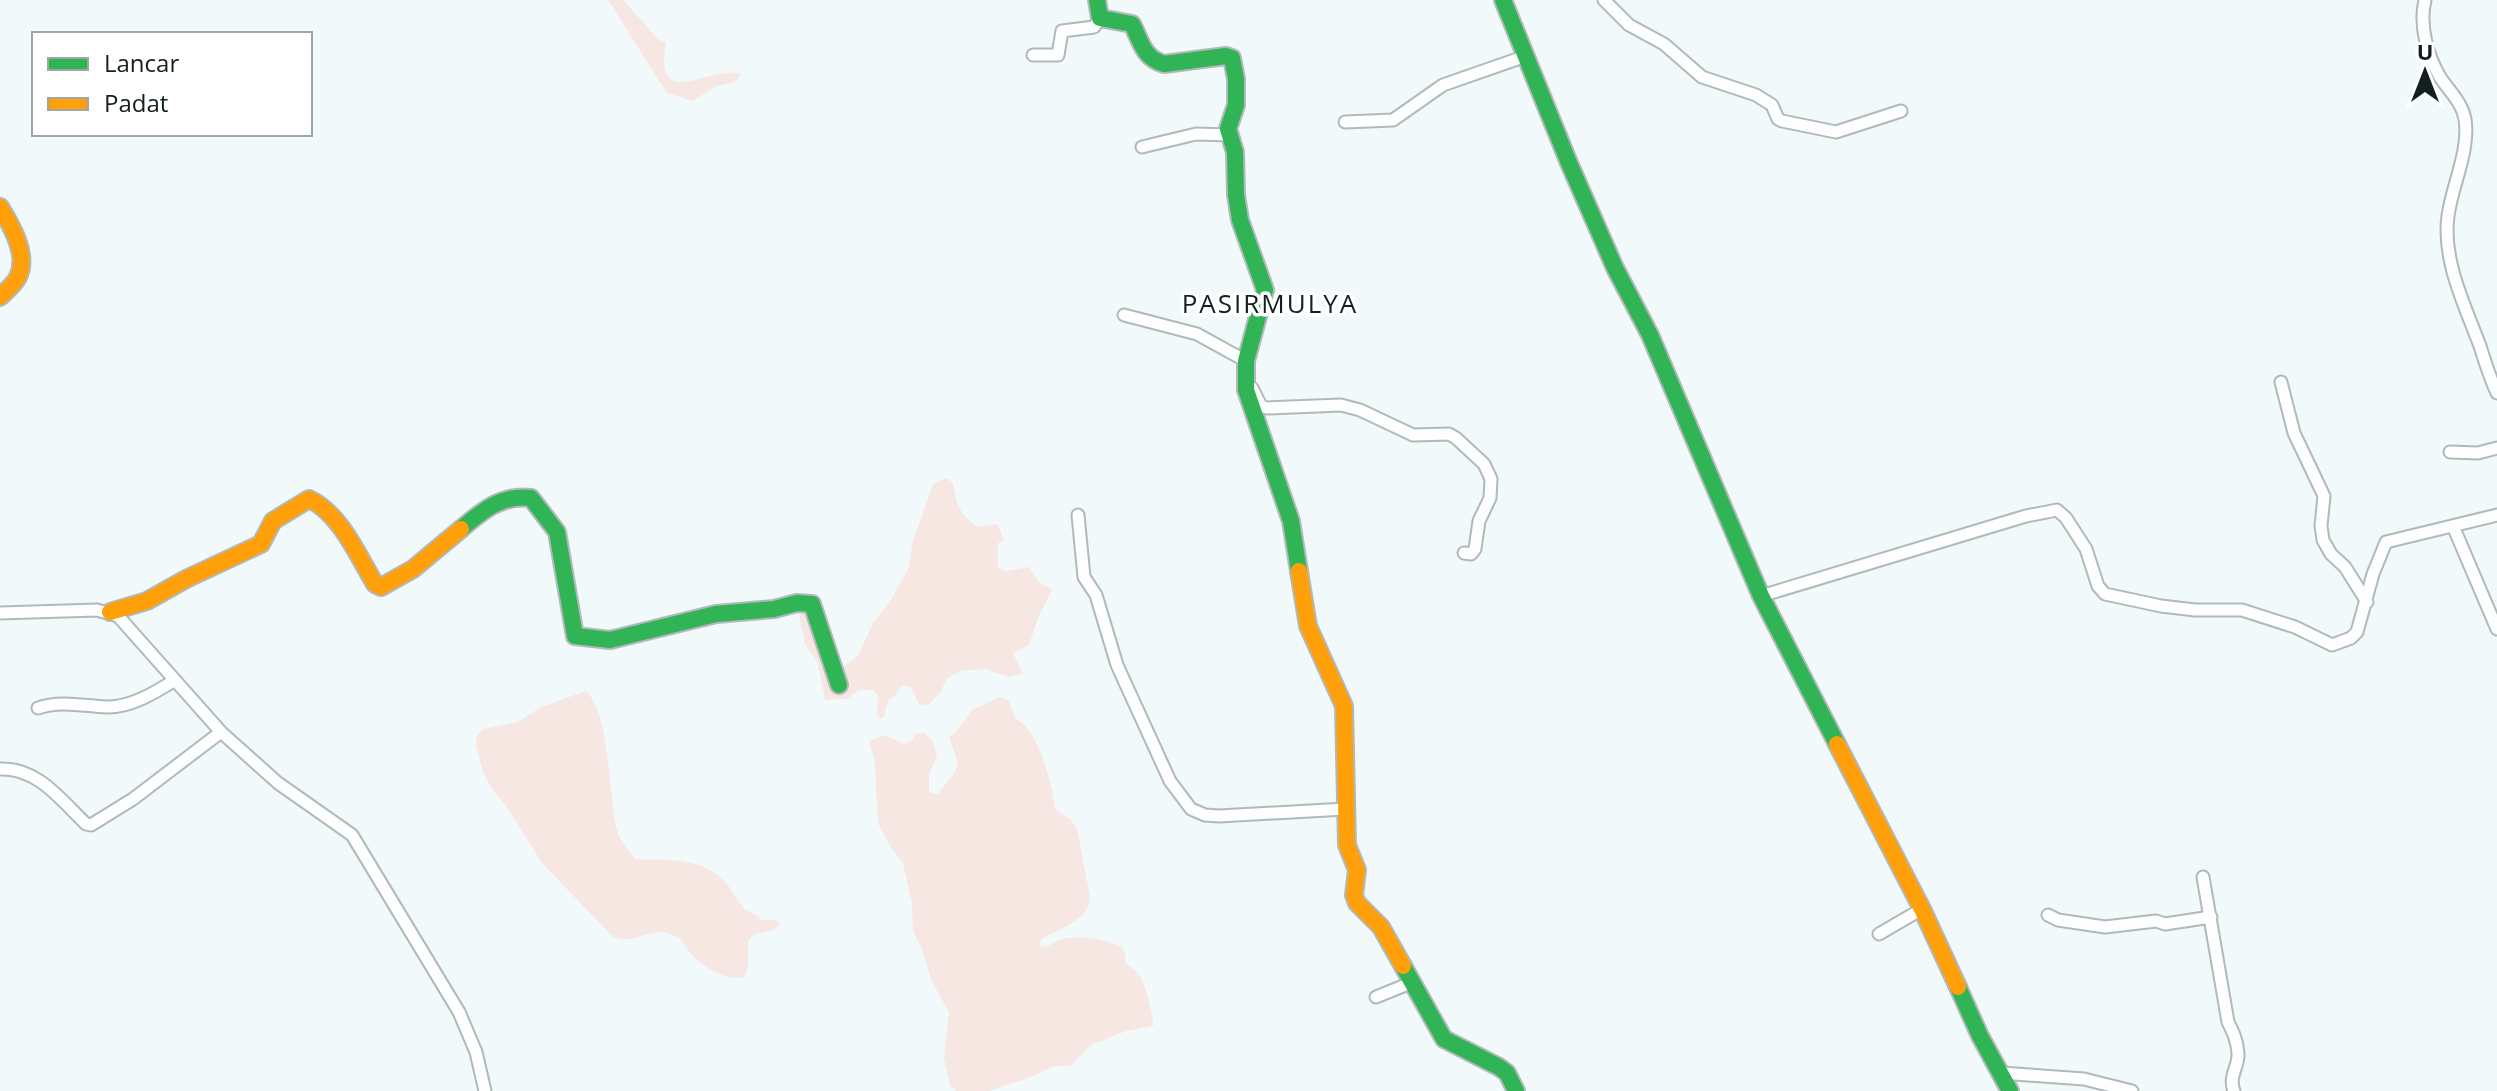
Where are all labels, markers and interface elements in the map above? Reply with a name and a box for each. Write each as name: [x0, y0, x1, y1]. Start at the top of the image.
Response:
legend: [32, 32, 312, 136]
north arrow: [2385, 32, 2465, 112]
text: U: [2417, 36, 2433, 66]
text: Lancar: [104, 46, 179, 79]
text: Padat: [104, 86, 168, 119]
district label: PASIRMULYA: [1182, 285, 1358, 321]

